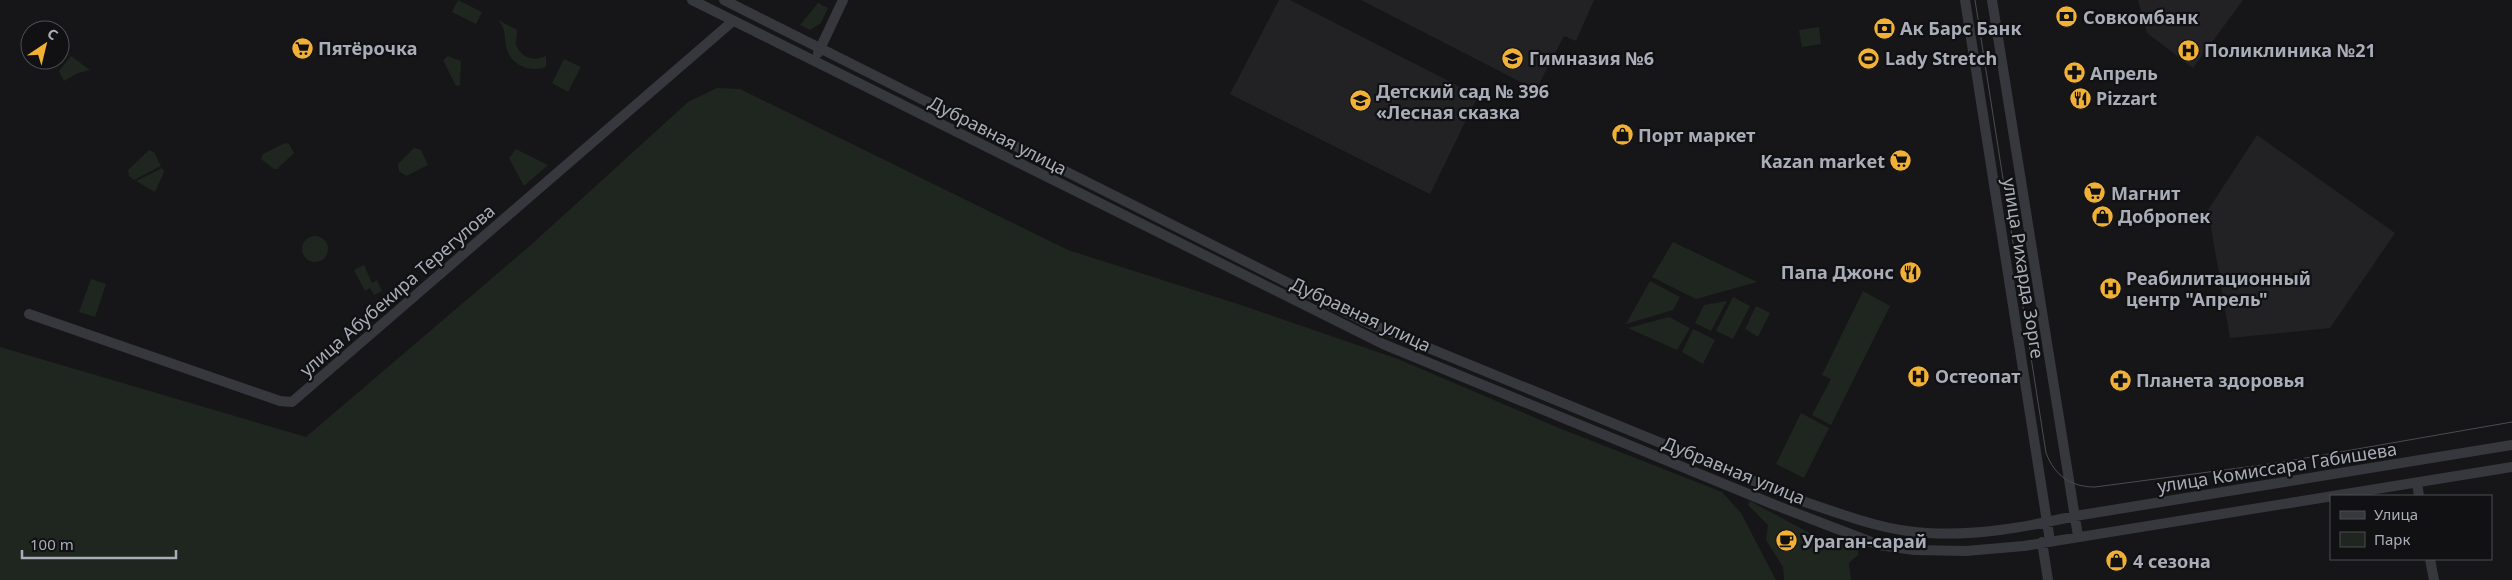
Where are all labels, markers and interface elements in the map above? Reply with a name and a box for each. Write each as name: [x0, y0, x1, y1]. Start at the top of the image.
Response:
bank icon: Совкомбанк: [2055, 5, 2079, 29]
place label: Совкомбанк: [2083, 5, 2198, 29]
bank icon: Ак Барс Банк: [1872, 16, 1896, 40]
place label: Ак Барс Банк: [1900, 16, 2021, 40]
north arrow: [20, 20, 70, 70]
text: С: [44, 24, 62, 44]
supermarket icon: Пятёрочка: [290, 36, 314, 60]
place label: Пятёрочка: [318, 36, 417, 60]
hospital icon: Поликлиника №21: [2176, 38, 2200, 62]
place label: Поликлиника №21: [2204, 38, 2376, 62]
school or university icon: Гимназия №6: [1501, 46, 1525, 70]
place label: Гимназия №6: [1529, 46, 1654, 70]
sports icon: Lady Stretch: [1857, 46, 1881, 70]
place label: Lady Stretch: [1885, 46, 1997, 70]
pharmacy icon: Апрель: [2062, 61, 2086, 85]
place label: Апрель: [2090, 61, 2158, 85]
place label: Детский сад № 396 «Лесная сказка: [1376, 79, 1549, 124]
restaurant icon: Pizzart: [2068, 86, 2092, 110]
place label: Pizzart: [2096, 86, 2157, 110]
school or university icon: Детский сад № 396 «Лесная сказка: [1348, 89, 1372, 113]
street label: Дубравная улица: [925, 90, 1071, 180]
shop icon: Порт маркет: [1610, 123, 1634, 147]
place label: Порт маркет: [1638, 123, 1755, 147]
place label: Kazan market: [1760, 149, 1885, 173]
supermarket icon: Kazan market: [1889, 149, 1913, 173]
street label: улица Рихарда Зорге: [1998, 176, 2050, 360]
supermarket icon: Магнит: [2083, 181, 2107, 205]
place label: Магнит: [2111, 181, 2180, 205]
street label: улица Абубекира Терегулова: [294, 199, 500, 381]
shop icon: Добропек: [2090, 204, 2114, 228]
place label: Добропек: [2118, 204, 2210, 228]
place label: Папа Джонс: [1781, 260, 1894, 284]
restaurant icon: Папа Джонс: [1898, 260, 1922, 284]
place label: Реабилитационный центр "Апрель": [2126, 266, 2311, 311]
street label: Дубравная улица: [1287, 271, 1435, 357]
hospital icon: Реабилитационный центр "Апрель": [2098, 276, 2122, 300]
hospital icon: Остеопат: [1907, 364, 1931, 388]
place label: Остеопат: [1935, 364, 2020, 388]
pharmacy icon: Планета здоровья: [2108, 368, 2132, 392]
place label: Планета здоровья: [2136, 368, 2305, 392]
street label: Дубравная улица: [1659, 430, 1809, 510]
street label: улица Комиссара Габишева: [2156, 436, 2398, 498]
legend: [2330, 495, 2492, 560]
text: Улица: [2374, 504, 2418, 524]
scale bar: [22, 528, 176, 560]
cafe icon: Ураган-сарай: [1774, 529, 1798, 553]
place label: Ураган-сарай: [1802, 529, 1927, 553]
text: Парк: [2374, 529, 2410, 549]
text: 100 m: [30, 534, 74, 554]
shop icon: 4 сезона: [2105, 549, 2129, 573]
place label: 4 сезона: [2133, 549, 2211, 573]

